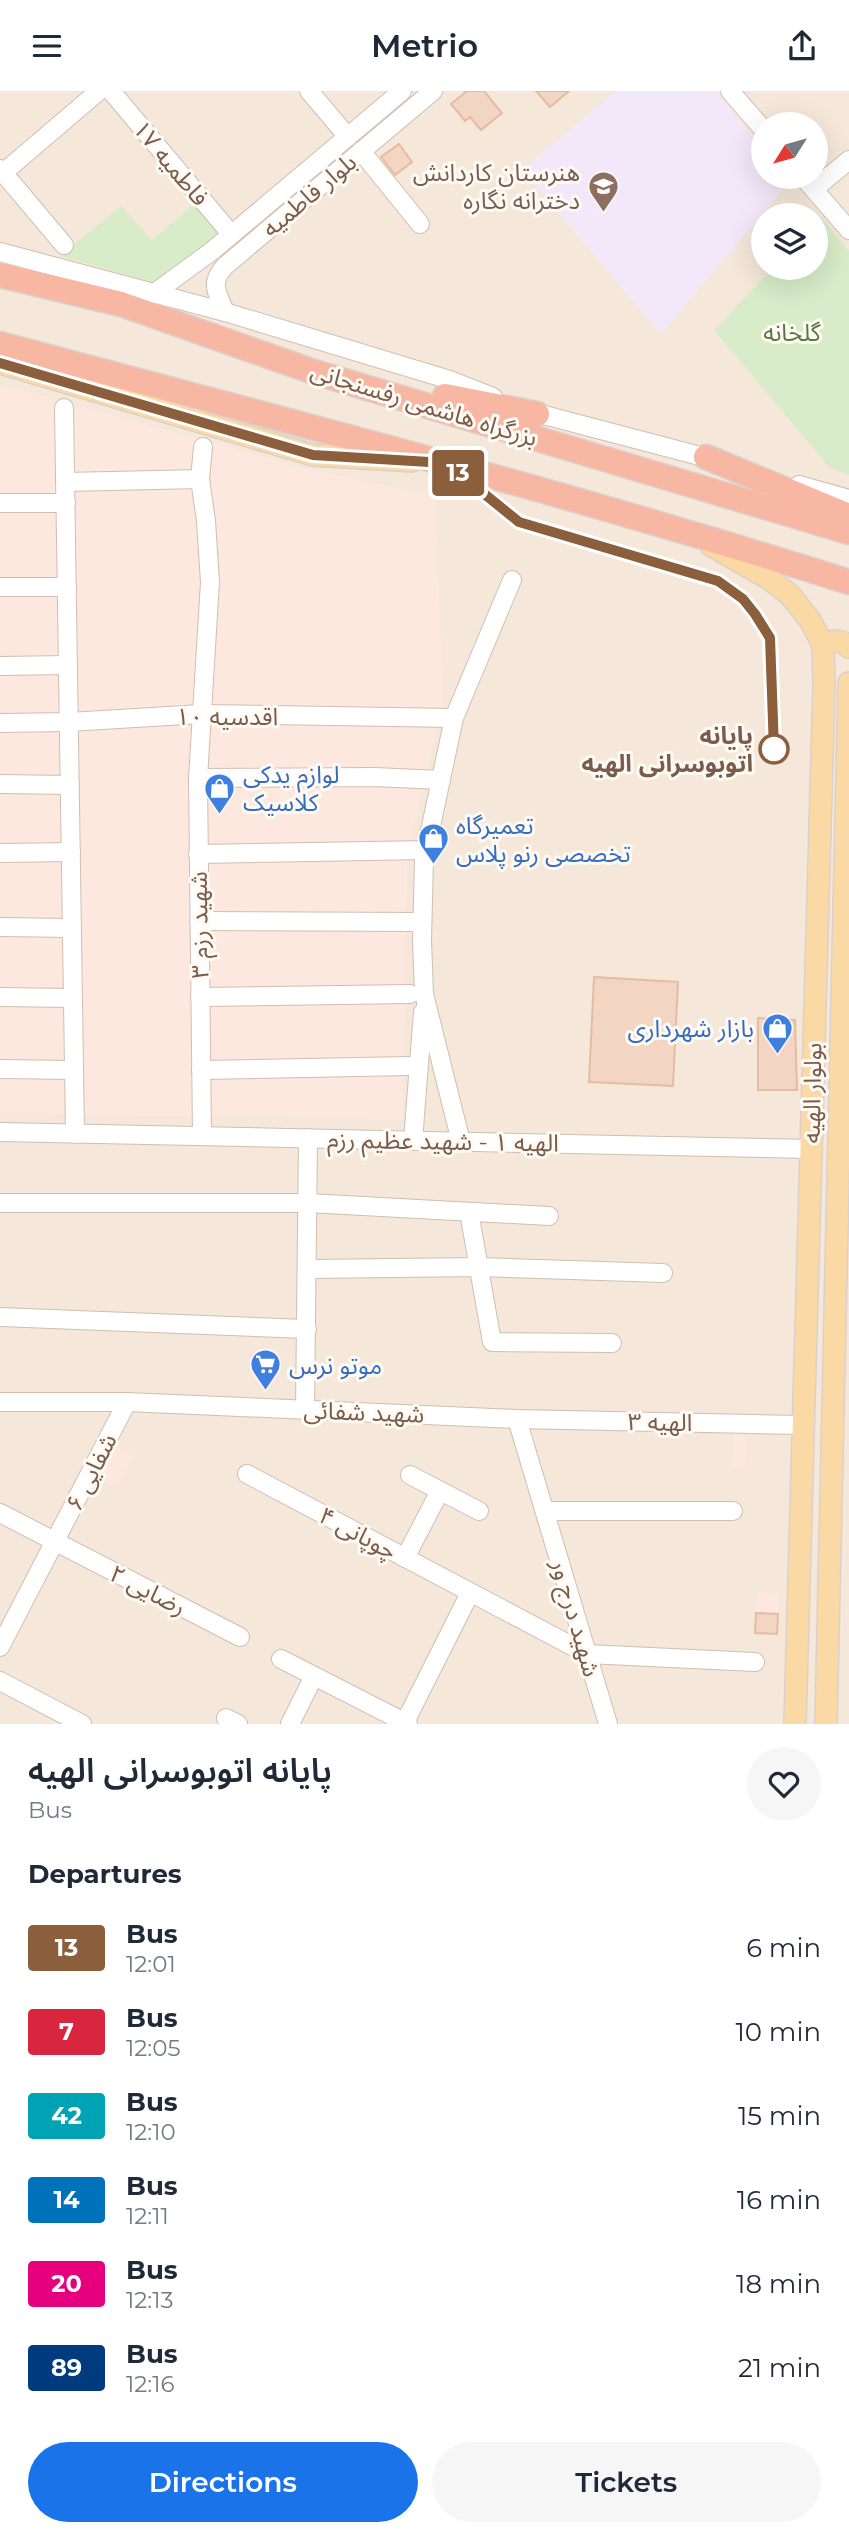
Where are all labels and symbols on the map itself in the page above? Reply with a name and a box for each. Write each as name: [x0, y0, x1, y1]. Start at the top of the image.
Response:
north arrow: [751, 112, 828, 189]
street label: فاطمیه ۱۷: [127, 115, 215, 211]
street label: بلوار فاطمیه: [256, 147, 362, 243]
place label: هنرستان کاردانش دخترانه نگاره: [413, 158, 580, 215]
school or university icon: هنرستان کاردانش دخترانه نگاره: [586, 169, 620, 213]
park label: گلخانه: [763, 318, 822, 347]
street label: بزرگراه هاشمی رفسنجانی: [307, 356, 541, 452]
line badge: 13: [426, 450, 490, 496]
street label: اقدسیه ۱۰: [176, 702, 278, 731]
place label: پایانه اتوبوسرانی الهیه: [581, 721, 753, 778]
marker: پایانه اتوبوسرانی الهیه: [759, 734, 789, 764]
place label: لوازم یدکی کلاسیک: [243, 760, 340, 817]
shop icon: لوازم یدکی کلاسیک: [203, 771, 237, 815]
place label: تعمیرگاه تخصصی رنو پلاس: [456, 811, 631, 869]
shop icon: تعمیرگاه تخصصی رنو پلاس: [416, 822, 450, 866]
street label: شهید رزم ۳: [184, 871, 218, 979]
shop icon: بازار شهرداری: [760, 1011, 794, 1055]
place label: بازار شهرداری: [628, 1014, 754, 1043]
street label: بولوار الهیه: [797, 1042, 827, 1144]
street label: الهیه ۱ - شهید عظیم رزم: [327, 1124, 559, 1162]
supermarket icon: موتو نرس: [249, 1348, 283, 1392]
place label: موتو نرس: [289, 1351, 382, 1380]
street label: شهید شفائی: [303, 1395, 425, 1429]
street label: الهیه ۳: [627, 1407, 693, 1437]
street label: شفایی ۶: [59, 1429, 123, 1515]
street label: چوپانی ۴: [314, 1501, 402, 1567]
street label: شهید درج ور: [542, 1555, 607, 1681]
street label: رضایی ۲: [105, 1559, 191, 1621]

